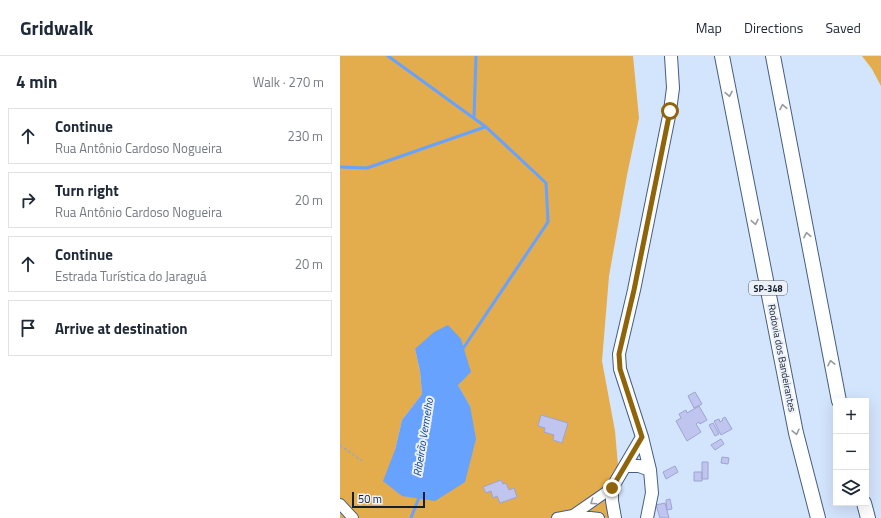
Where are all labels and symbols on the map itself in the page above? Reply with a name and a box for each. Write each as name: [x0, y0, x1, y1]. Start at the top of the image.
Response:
one-way arrow: [725, 91, 733, 97]
route start: [661, 102, 679, 120]
one-way arrow: [779, 104, 787, 111]
one-way arrow: [750, 219, 758, 225]
one-way arrow: [803, 232, 812, 238]
road number: SP-348: [749, 281, 787, 295]
street label: Rodovia dos Bandeirantes: [764, 303, 800, 414]
one-way arrow: [828, 360, 836, 366]
water label: Ribeirão Vermelho: [409, 396, 437, 477]
one-way arrow: [792, 429, 800, 435]
route end: [603, 479, 621, 497]
scale bar: [352, 490, 425, 509]
one-way arrow: [590, 497, 597, 504]

